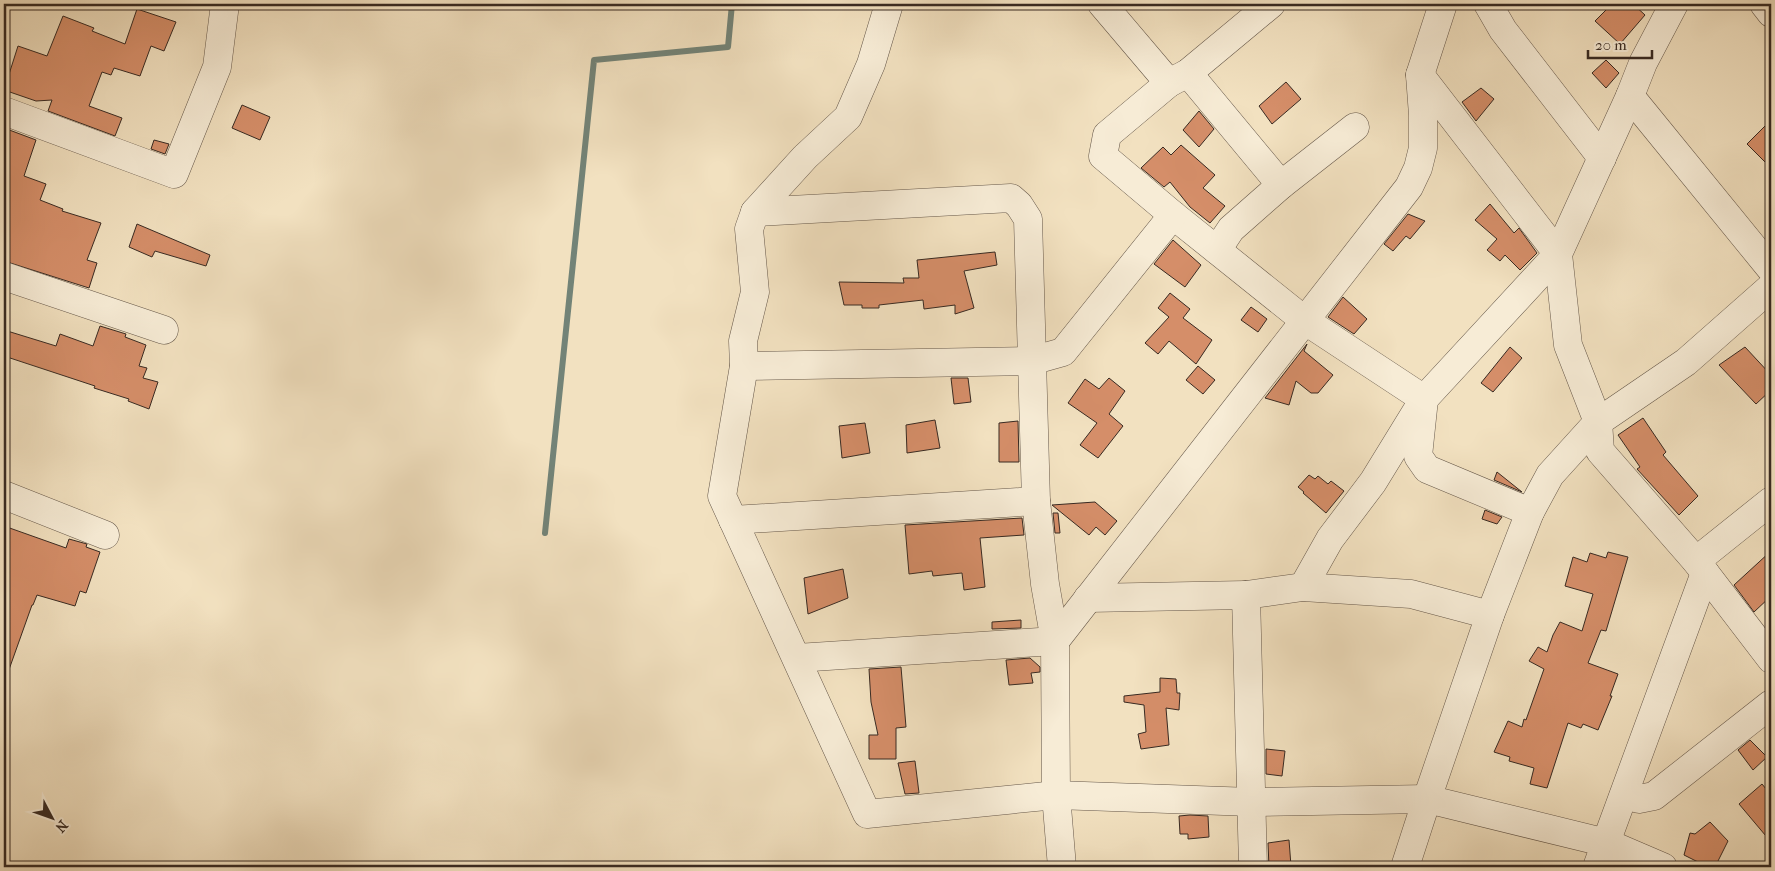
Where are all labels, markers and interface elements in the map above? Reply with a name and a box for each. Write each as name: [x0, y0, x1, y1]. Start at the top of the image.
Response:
scale bar: [1588, 28, 1651, 60]
text: 20 m: [1595, 36, 1627, 54]
north arrow: [28, 794, 78, 844]
text: N: [51, 817, 71, 836]

